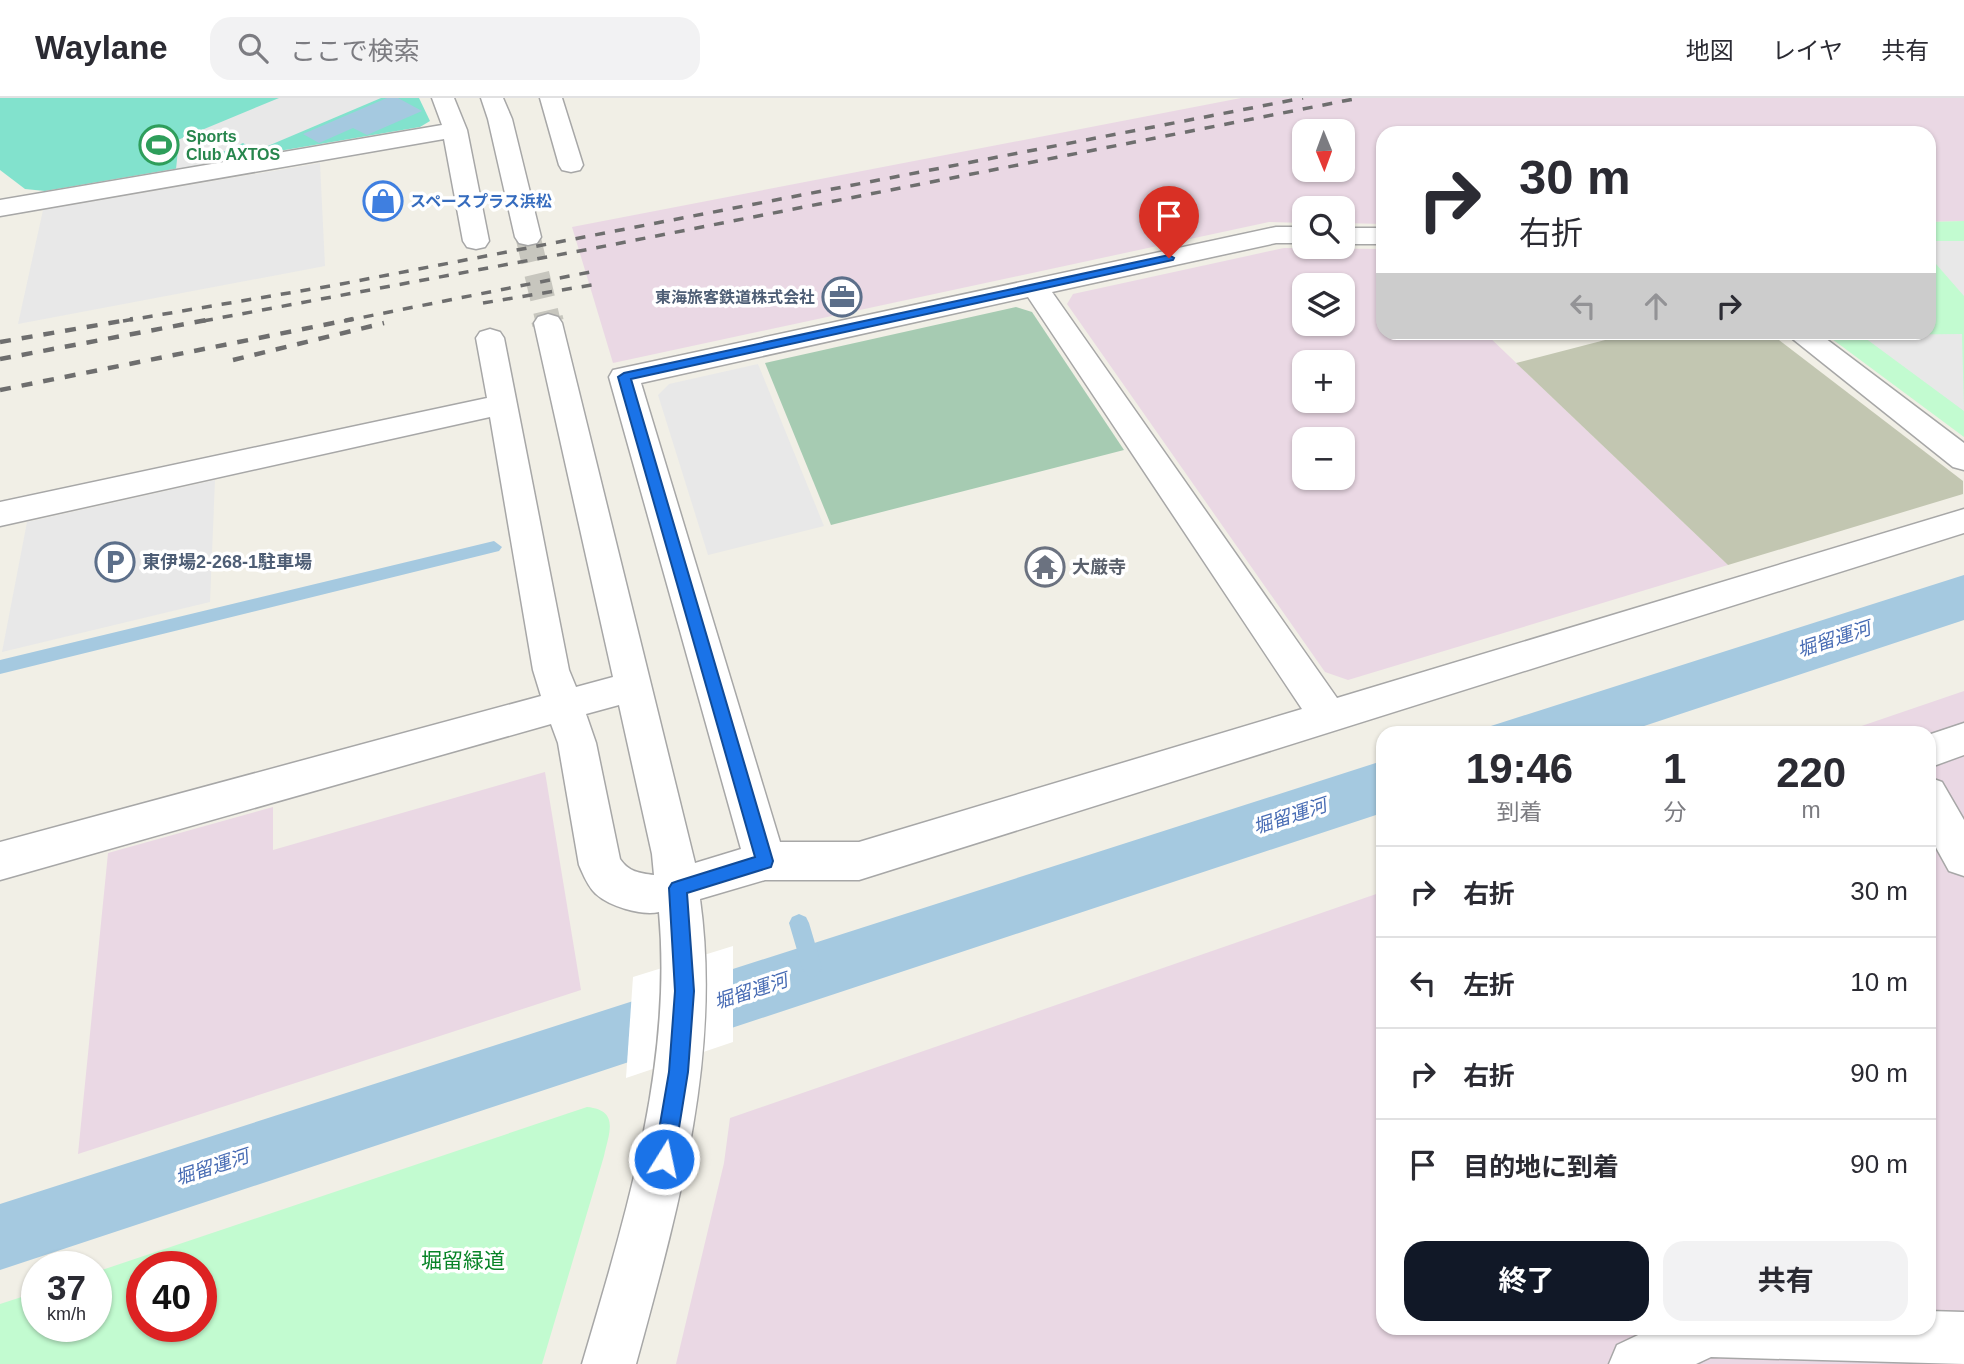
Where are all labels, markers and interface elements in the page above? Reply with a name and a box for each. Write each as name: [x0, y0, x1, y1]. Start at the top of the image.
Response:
search box: [210, 17, 700, 80]
text: Waylane: [35, 29, 168, 66]
icon: search: [234, 29, 272, 67]
text: ここで検索: [290, 36, 420, 66]
text: 地図: [1686, 37, 1734, 64]
text: レイヤ: [1772, 37, 1843, 64]
text: 共有: [1881, 37, 1929, 64]
north arrow: [1292, 119, 1354, 182]
map controls: [1292, 119, 1355, 490]
sports icon: Sports Club AXTOS: [138, 124, 180, 166]
place label: Sports Club AXTOS: [186, 128, 281, 163]
text: 30 m: [1519, 150, 1631, 204]
icon: right: [1404, 154, 1495, 245]
shop icon: スペースプラス浜松: [362, 180, 404, 222]
pin: [1139, 186, 1199, 258]
place label: スペースプラス浜松: [410, 193, 552, 210]
button: search: [1292, 196, 1355, 259]
icon: arrive: [1150, 197, 1188, 235]
text: 右折: [1519, 215, 1583, 251]
button: layers: [1292, 273, 1355, 336]
office icon: 東海旅客鉄道株式会社: [821, 276, 863, 318]
icon: left: [1564, 287, 1602, 325]
icon: ahead: [1637, 287, 1675, 325]
icon: right: [1710, 287, 1748, 325]
place label: 東海旅客鉄道株式会社: [655, 288, 815, 306]
button: +: [1292, 350, 1355, 413]
button: −: [1292, 427, 1355, 490]
parking icon: 東伊場2-268-1駐車場: [94, 541, 136, 583]
temple icon: 大厳寺: [1024, 546, 1066, 588]
place label: 東伊場2-268-1駐車場: [142, 552, 312, 572]
place label: 大厳寺: [1072, 557, 1126, 577]
water label: 堀留運河: [1795, 616, 1877, 661]
text: 19:46: [1466, 745, 1573, 792]
text: 1: [1663, 745, 1686, 792]
text: 220: [1776, 749, 1846, 796]
water label: 堀留運河: [1251, 793, 1333, 838]
text: m: [1802, 797, 1821, 823]
text: 到着: [1496, 799, 1542, 825]
text: 分: [1663, 799, 1686, 825]
icon: right: [1404, 873, 1442, 911]
text: 30 m: [1850, 876, 1908, 906]
text: 右折: [1463, 879, 1515, 909]
icon: left: [1404, 964, 1442, 1002]
text: 10 m: [1850, 967, 1908, 997]
water label: 堀留運河: [712, 968, 794, 1013]
text: 左折: [1463, 970, 1515, 1000]
icon: right: [1404, 1055, 1442, 1093]
text: 90 m: [1850, 1058, 1908, 1088]
text: 右折: [1463, 1061, 1515, 1091]
position arrow: [627, 1122, 701, 1196]
water label: 堀留運河: [173, 1144, 255, 1189]
icon: arrive: [1404, 1146, 1442, 1184]
text: 90 m: [1850, 1149, 1908, 1179]
text: 目的地に到着: [1463, 1152, 1619, 1182]
button: 終了: [1404, 1241, 1649, 1321]
button: 共有: [1663, 1241, 1908, 1321]
park label: 堀留緑道: [421, 1249, 505, 1272]
speed limit sign: 40: [126, 1251, 217, 1342]
text: 37: [47, 1268, 86, 1307]
text: km/h: [47, 1304, 86, 1324]

